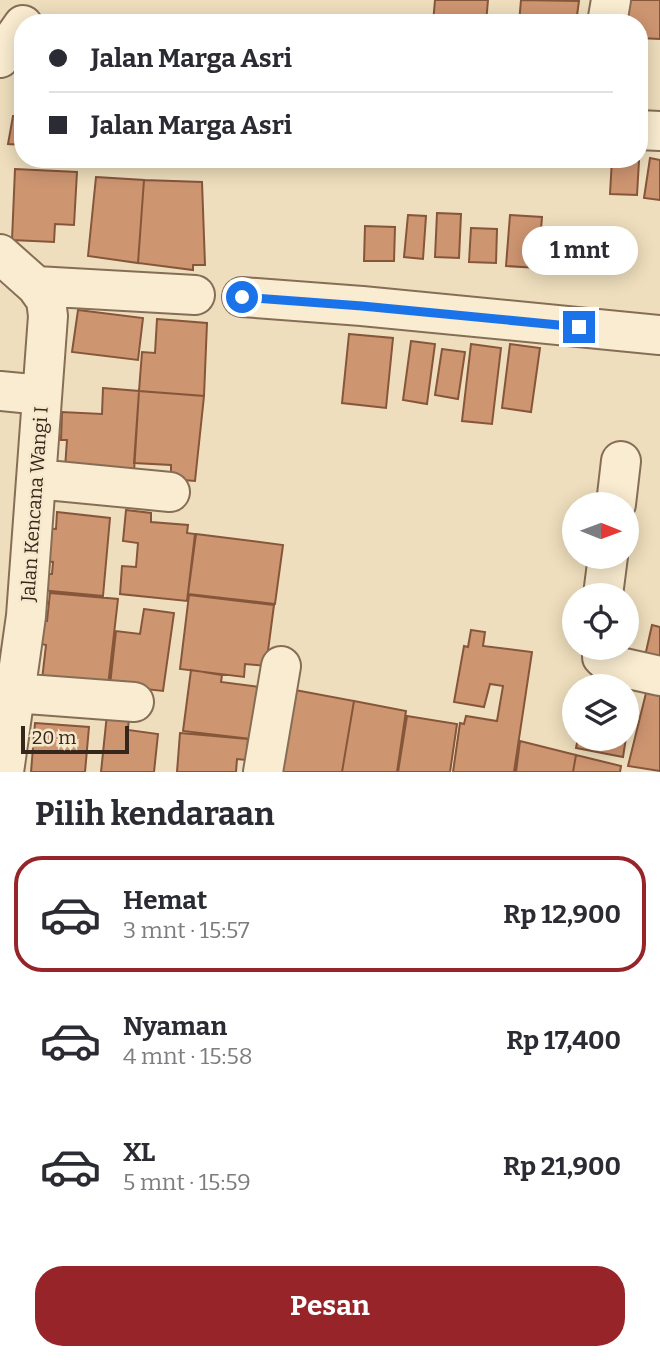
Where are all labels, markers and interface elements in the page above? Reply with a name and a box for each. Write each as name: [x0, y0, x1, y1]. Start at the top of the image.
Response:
text: Jalan Marga Asri: [91, 43, 292, 74]
text: Jalan Marga Asri: [91, 110, 292, 141]
callout: 1 mnt: [521, 226, 637, 274]
text: 1 mnt: [550, 236, 610, 264]
route start: [226, 281, 258, 313]
route end: [563, 311, 595, 343]
street label: Jalan Kencana Wangi I: [16, 406, 53, 603]
north arrow: [562, 492, 639, 569]
map controls: [562, 492, 639, 751]
button: locate: [562, 583, 639, 660]
button: layers: [562, 674, 639, 751]
scale bar: [21, 723, 130, 755]
text: 20 m: [32, 726, 76, 749]
text: Pilih kendaraan: [35, 795, 275, 833]
icon: car: [39, 883, 102, 946]
text: Hemat: [123, 885, 207, 916]
text: Rp 12,900: [503, 899, 621, 930]
text: 3 mnt · 15:57: [123, 916, 249, 944]
icon: car: [39, 1009, 102, 1072]
text: Nyaman: [123, 1011, 227, 1042]
text: Rp 17,400: [506, 1025, 621, 1056]
text: 4 mnt · 15:58: [123, 1042, 253, 1070]
icon: car: [39, 1135, 102, 1198]
text: XL: [123, 1137, 155, 1168]
text: Rp 21,900: [503, 1151, 621, 1182]
text: 5 mnt · 15:59: [123, 1168, 251, 1196]
button: Pesan: [35, 1266, 625, 1346]

